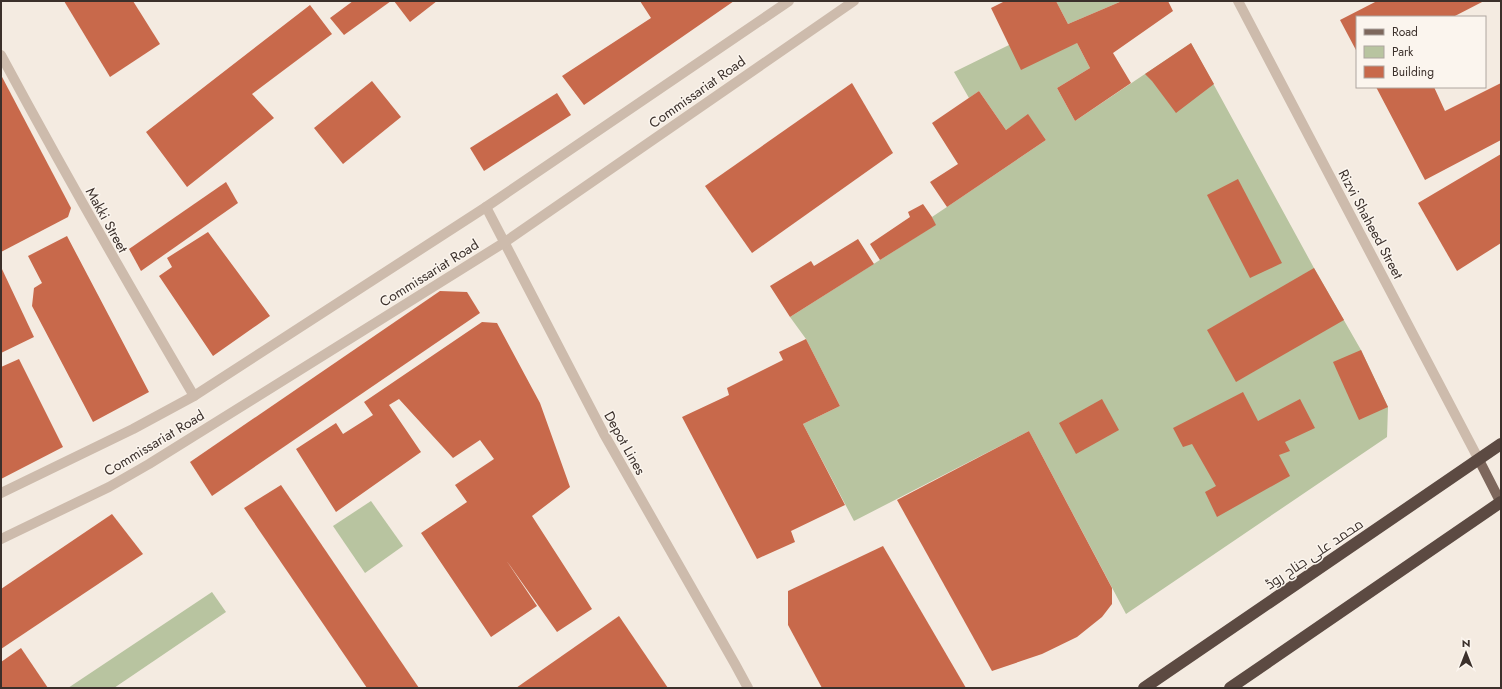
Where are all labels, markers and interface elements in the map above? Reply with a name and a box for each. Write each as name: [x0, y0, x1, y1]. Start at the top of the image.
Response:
legend: [1356, 16, 1486, 88]
text: Road: [1392, 23, 1418, 41]
text: Park: [1392, 43, 1414, 61]
street label: Commissariat Road: [645, 51, 749, 133]
text: Building: [1392, 63, 1434, 81]
street label: Rizvi Shaheed Street: [1334, 166, 1409, 283]
street label: Makki Street: [81, 184, 133, 257]
street label: Commissariat Road: [376, 234, 482, 312]
street label: Commissariat Road: [100, 405, 208, 481]
street label: Depot Lines: [599, 408, 651, 479]
street label: محمد علی جناح روڈ: [1261, 514, 1367, 594]
north arrow: [1446, 633, 1486, 673]
text: N: [1462, 635, 1470, 651]

